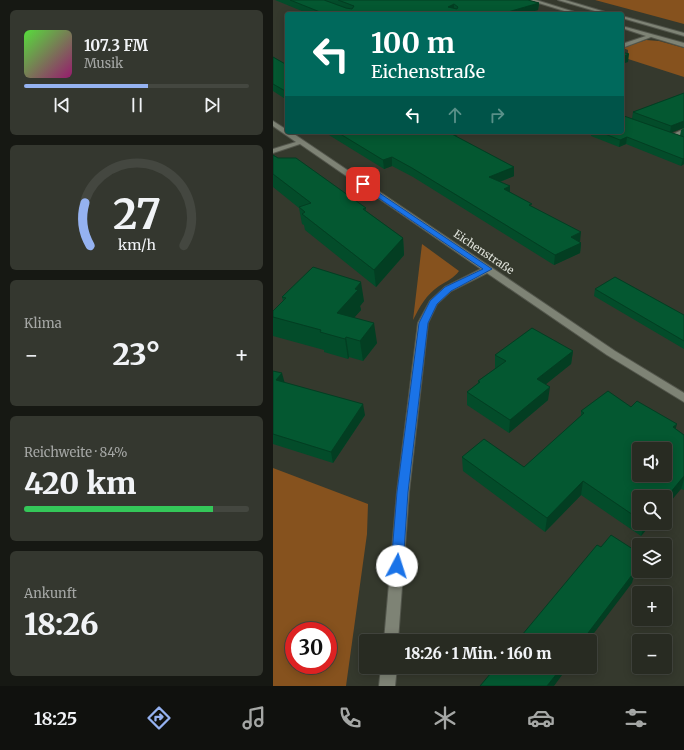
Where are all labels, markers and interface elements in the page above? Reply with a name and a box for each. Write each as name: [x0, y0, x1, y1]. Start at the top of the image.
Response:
text: 100 m: [371, 25, 455, 61]
icon: left: [305, 28, 357, 80]
text: 107.3 FM: [84, 36, 148, 55]
text: Musik: [84, 55, 123, 72]
text: Eichenstraße: [371, 60, 485, 83]
icon: previous: [51, 94, 73, 116]
icon: pause: [126, 94, 148, 116]
icon: next: [201, 94, 223, 116]
icon: left: [402, 104, 424, 126]
icon: ahead: [444, 104, 466, 126]
icon: right: [486, 104, 508, 126]
pin: [346, 167, 380, 201]
icon: arrive: [352, 173, 374, 195]
text: 27: [112, 188, 161, 240]
street label: Eichenstraße: [451, 227, 517, 277]
text: km/h: [118, 235, 156, 253]
text: Klima: [24, 315, 62, 332]
text: 23°: [113, 335, 160, 373]
text: −: [24, 341, 39, 369]
text: +: [234, 341, 249, 369]
map controls: [632, 442, 672, 674]
button: sound: [632, 442, 672, 482]
text: Reichweite · 84%: [24, 444, 128, 461]
text: 420 km: [24, 464, 136, 502]
button: search: [632, 490, 672, 530]
button: layers: [632, 538, 672, 578]
position arrow: [376, 545, 418, 587]
text: Ankunft: [24, 585, 77, 602]
button: +: [632, 586, 672, 626]
text: 18:26: [24, 605, 99, 643]
speed limit sign: 30: [285, 622, 337, 674]
button: −: [632, 634, 672, 674]
text: 18:26 · 1 Min. · 160 m: [405, 644, 551, 663]
icon: directions: [145, 704, 173, 732]
icon: music: [240, 704, 268, 732]
icon: phone: [336, 704, 364, 732]
icon: climate: [431, 704, 459, 732]
icon: car: [527, 704, 555, 732]
icon: filters: [622, 704, 650, 732]
text: 18:25: [34, 707, 77, 730]

